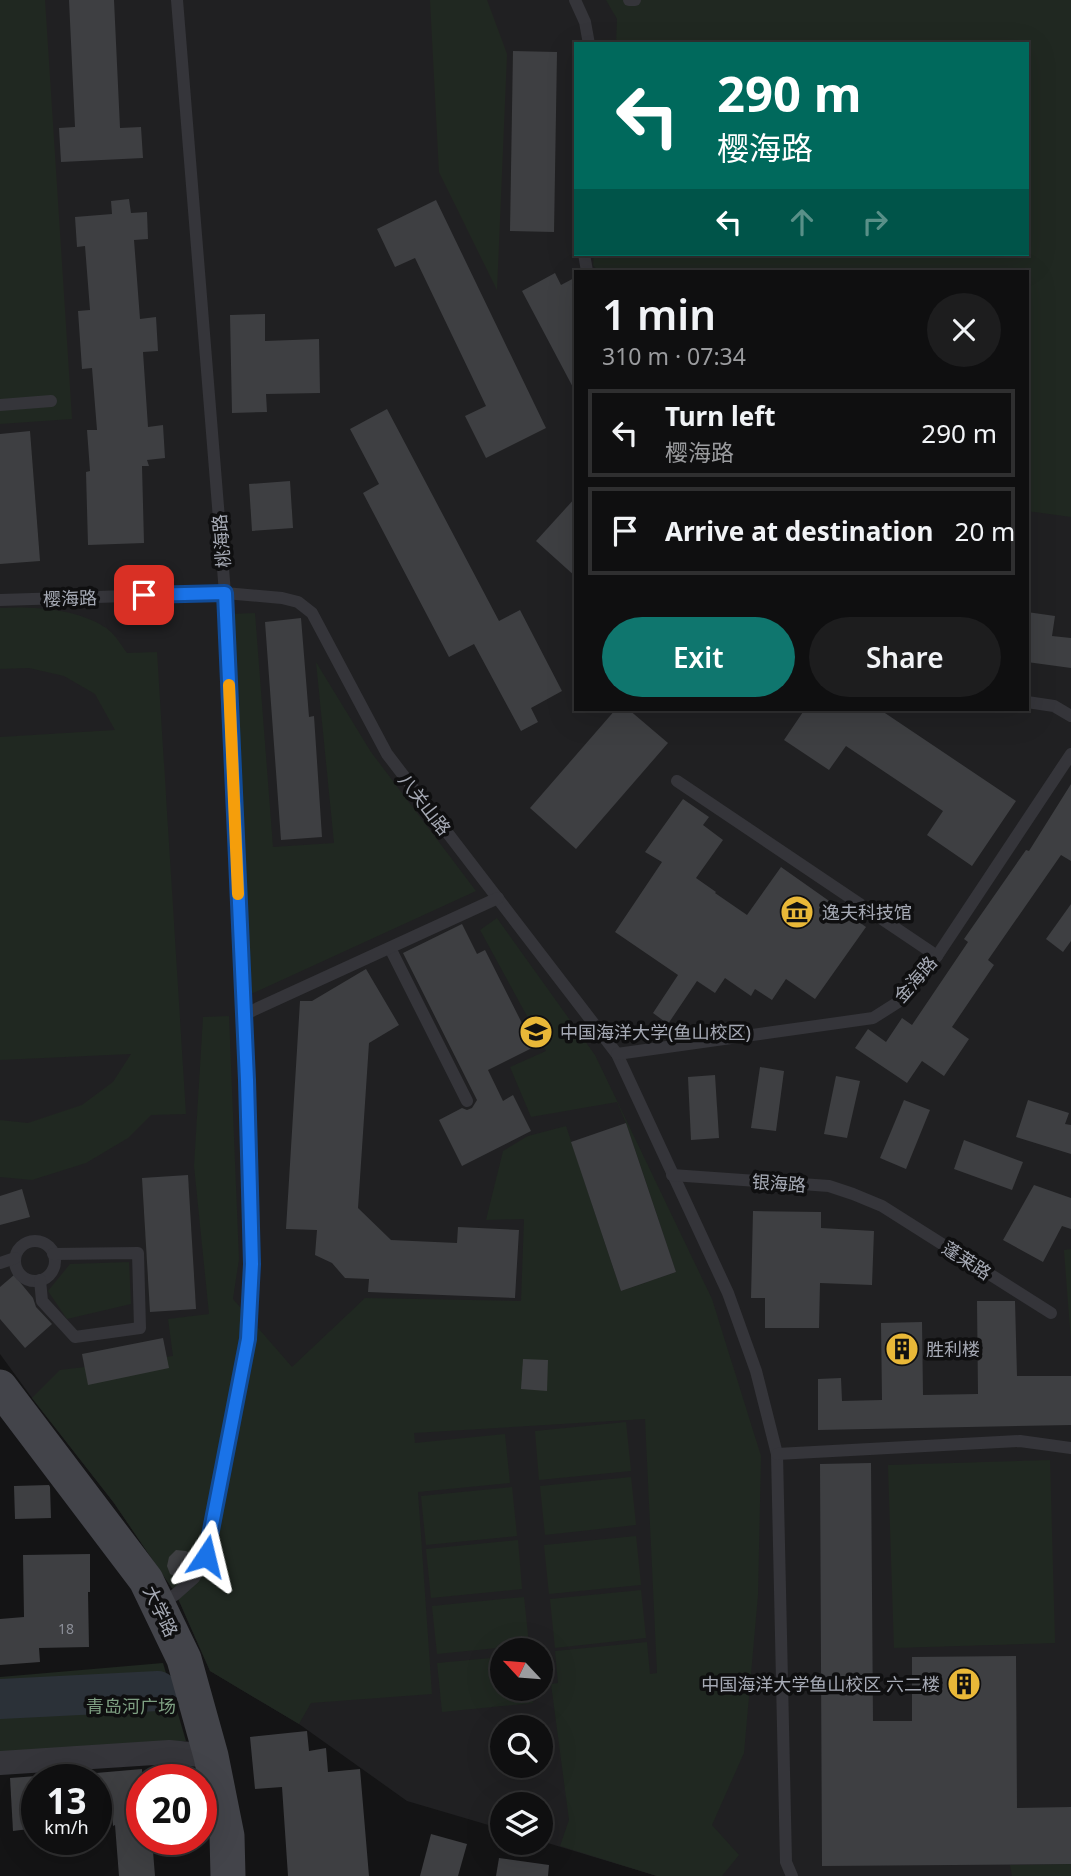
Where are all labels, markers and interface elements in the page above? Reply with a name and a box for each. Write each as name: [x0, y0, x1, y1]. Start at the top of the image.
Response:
text: 290 m: [717, 60, 862, 126]
icon: left: [602, 70, 693, 161]
text: 樱海路: [717, 126, 813, 169]
icon: left: [710, 203, 748, 241]
icon: ahead: [783, 203, 821, 241]
icon: right: [856, 203, 894, 241]
text: 1 min: [602, 285, 716, 342]
button: close: [927, 293, 1001, 367]
text: 310 m · 07:34: [602, 340, 746, 372]
text: Turn left: [665, 398, 776, 434]
icon: left: [606, 414, 644, 452]
text: 290 m: [921, 415, 997, 451]
text: 樱海路: [665, 436, 734, 468]
icon: arrive: [606, 512, 644, 550]
street label: 桃海路: [207, 513, 235, 569]
text: Arrive at destination: [665, 513, 934, 549]
text: 20 m: [955, 513, 1015, 549]
pin: [114, 565, 174, 625]
icon: arrive: [125, 576, 163, 614]
street label: 樱海路: [43, 585, 97, 611]
button: Exit: [602, 617, 795, 697]
button: Share: [809, 617, 1001, 697]
street label: 八关山路: [393, 768, 457, 840]
museum icon: 逸夫科技馆: [778, 893, 816, 931]
place label: 逸夫科技馆: [822, 900, 912, 924]
street label: 金海路: [888, 951, 942, 1007]
school or university icon: 中国海洋大学(鱼山校区): [517, 1013, 555, 1051]
place label: 中国海洋大学(鱼山校区): [560, 1020, 751, 1044]
street label: 银海路: [751, 1169, 807, 1197]
street label: 蓬莱路: [938, 1235, 996, 1285]
building icon: 胜利楼: [883, 1330, 921, 1368]
place label: 胜利楼: [926, 1337, 980, 1361]
position arrow: [169, 1519, 243, 1593]
street label: 大学路: [138, 1581, 184, 1641]
house number: 18: [58, 1619, 74, 1638]
north arrow: [490, 1638, 553, 1701]
map controls: [490, 1638, 553, 1855]
building icon: 中国海洋大学鱼山校区 六二楼: [945, 1665, 983, 1703]
place label: 中国海洋大学鱼山校区 六二楼: [701, 1672, 940, 1696]
park label: 青岛河广场: [86, 1694, 176, 1718]
button: search: [490, 1715, 553, 1778]
speed limit sign: 20: [126, 1764, 217, 1855]
text: 13: [46, 1777, 87, 1824]
button: layers: [490, 1792, 553, 1855]
text: km/h: [44, 1815, 89, 1839]

